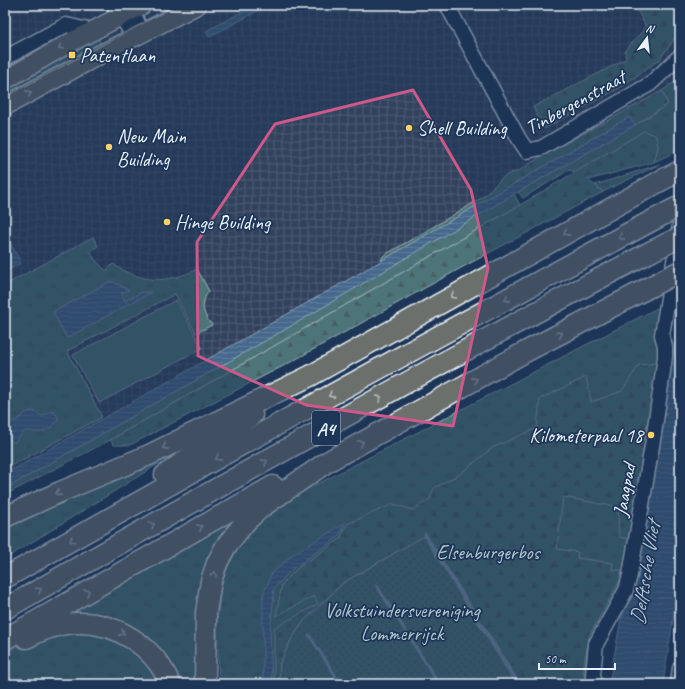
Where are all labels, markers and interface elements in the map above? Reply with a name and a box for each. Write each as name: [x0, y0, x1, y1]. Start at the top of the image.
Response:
north arrow: [627, 18, 667, 58]
text: N: [644, 21, 657, 37]
one-way arrow: [58, 43, 65, 50]
place label: Patentlaan: [80, 43, 156, 68]
marker: Patentlaan: [67, 50, 77, 60]
street label: Tinbergenstraat: [521, 63, 633, 140]
one-way arrow: [25, 90, 33, 97]
place label: Shell Building: [417, 116, 508, 141]
marker: Shell Building: [404, 123, 414, 133]
place label: New Main Building: [117, 124, 187, 172]
marker: New Main Building: [104, 142, 114, 152]
place label: Hinge Building: [175, 210, 272, 235]
marker: Hinge Building: [162, 217, 172, 227]
one-way arrow: [563, 229, 571, 236]
one-way arrow: [618, 232, 625, 240]
one-way arrow: [450, 292, 457, 299]
one-way arrow: [503, 294, 511, 302]
one-way arrow: [556, 331, 563, 338]
one-way arrow: [471, 377, 478, 385]
one-way arrow: [328, 390, 335, 397]
one-way arrow: [374, 396, 382, 403]
road number: A4: [312, 411, 340, 445]
place label: Kilometerpaal 18: [530, 423, 645, 448]
marker: Kilometerpaal 18: [646, 430, 656, 440]
one-way arrow: [357, 441, 365, 448]
one-way arrow: [161, 442, 169, 450]
one-way arrow: [214, 453, 222, 461]
one-way arrow: [261, 459, 268, 466]
street label: Jaagpad: [607, 459, 642, 520]
one-way arrow: [55, 488, 63, 496]
water label: Delftsche Vliet: [624, 515, 667, 626]
one-way arrow: [148, 523, 155, 530]
one-way arrow: [196, 525, 203, 532]
one-way arrow: [69, 535, 76, 542]
park label: Elsenburgerbos: [437, 540, 542, 565]
one-way arrow: [209, 571, 217, 578]
one-way arrow: [35, 587, 42, 595]
one-way arrow: [83, 589, 90, 596]
park label: Volkstuindersvereniging Lommerrijck: [324, 598, 482, 646]
one-way arrow: [117, 628, 125, 636]
scale bar: [539, 645, 615, 671]
text: 50 m: [545, 651, 567, 667]

